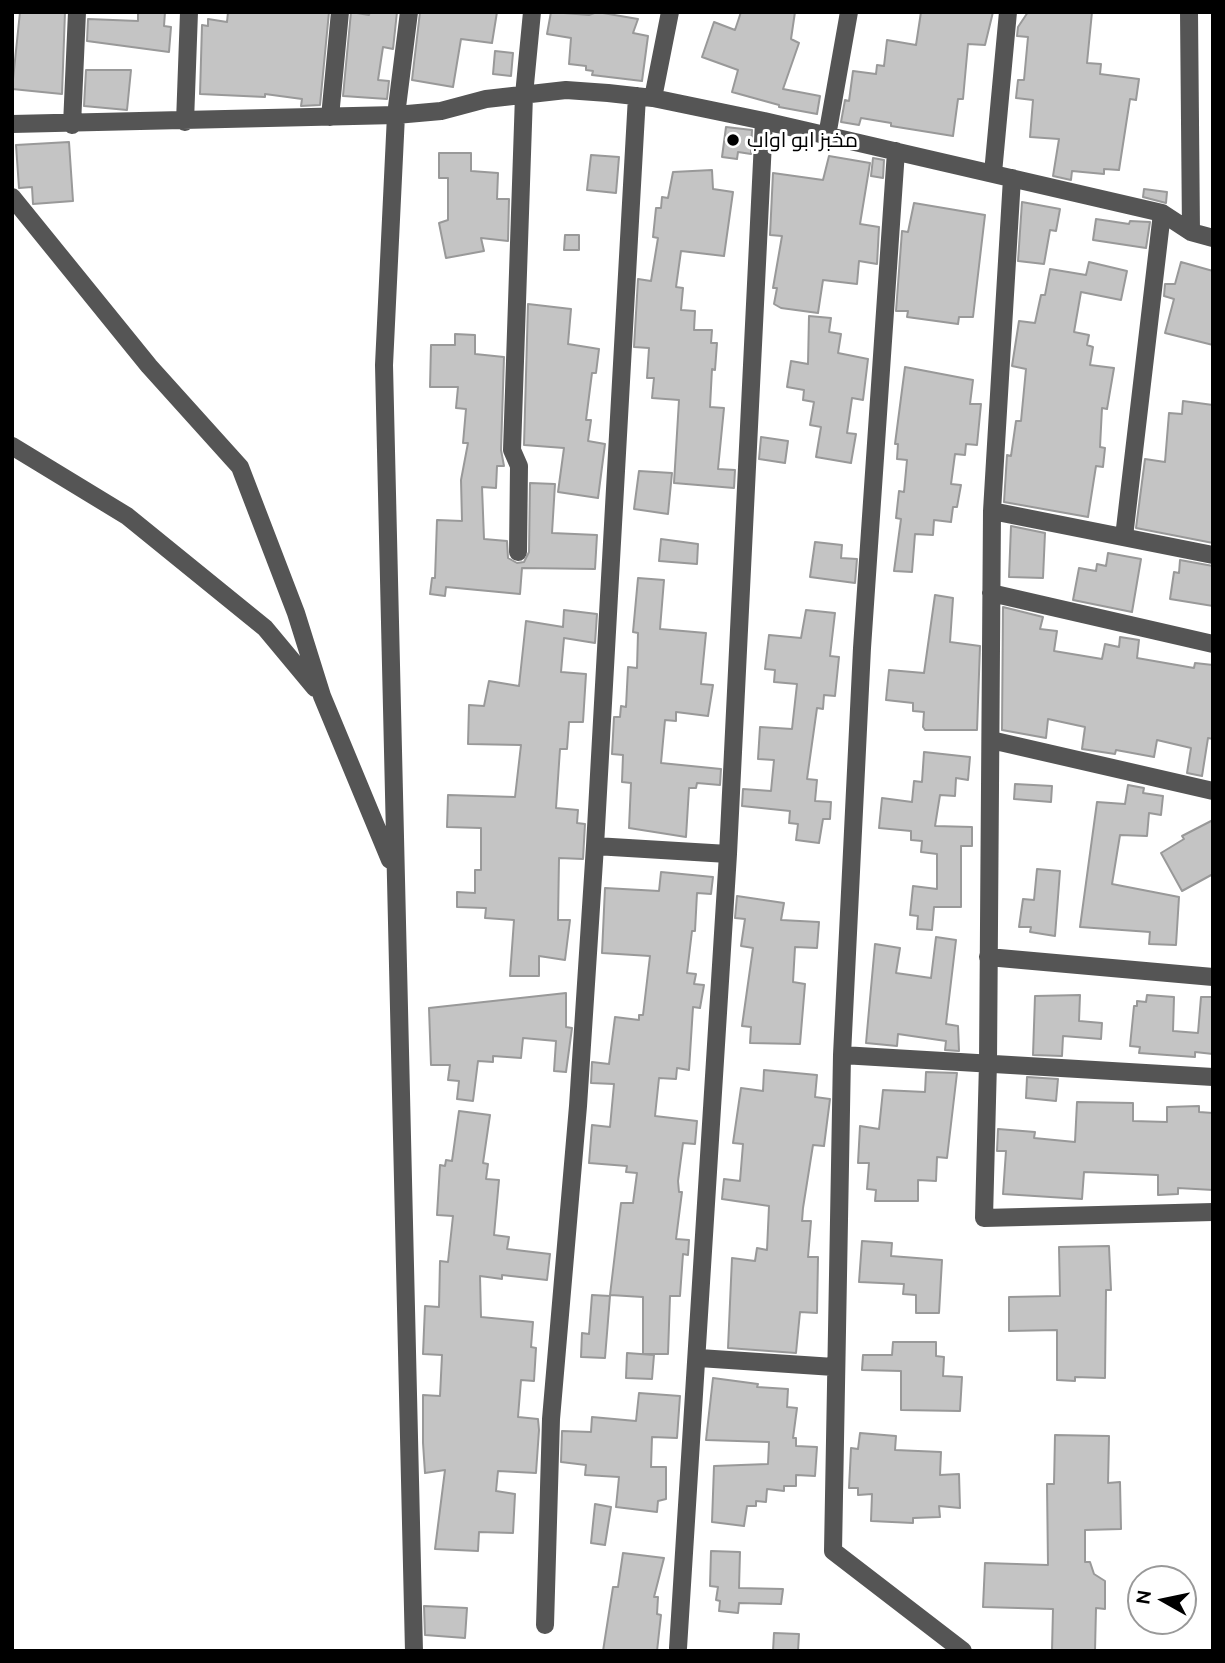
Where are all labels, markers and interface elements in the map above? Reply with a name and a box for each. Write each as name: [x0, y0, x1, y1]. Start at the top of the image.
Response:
place label: مخبز ابو اواب: [747, 127, 858, 153]
marker: مخبز ابو اواب: [725, 132, 741, 148]
north arrow: [1127, 1565, 1197, 1635]
text: N: [1131, 1588, 1155, 1606]

